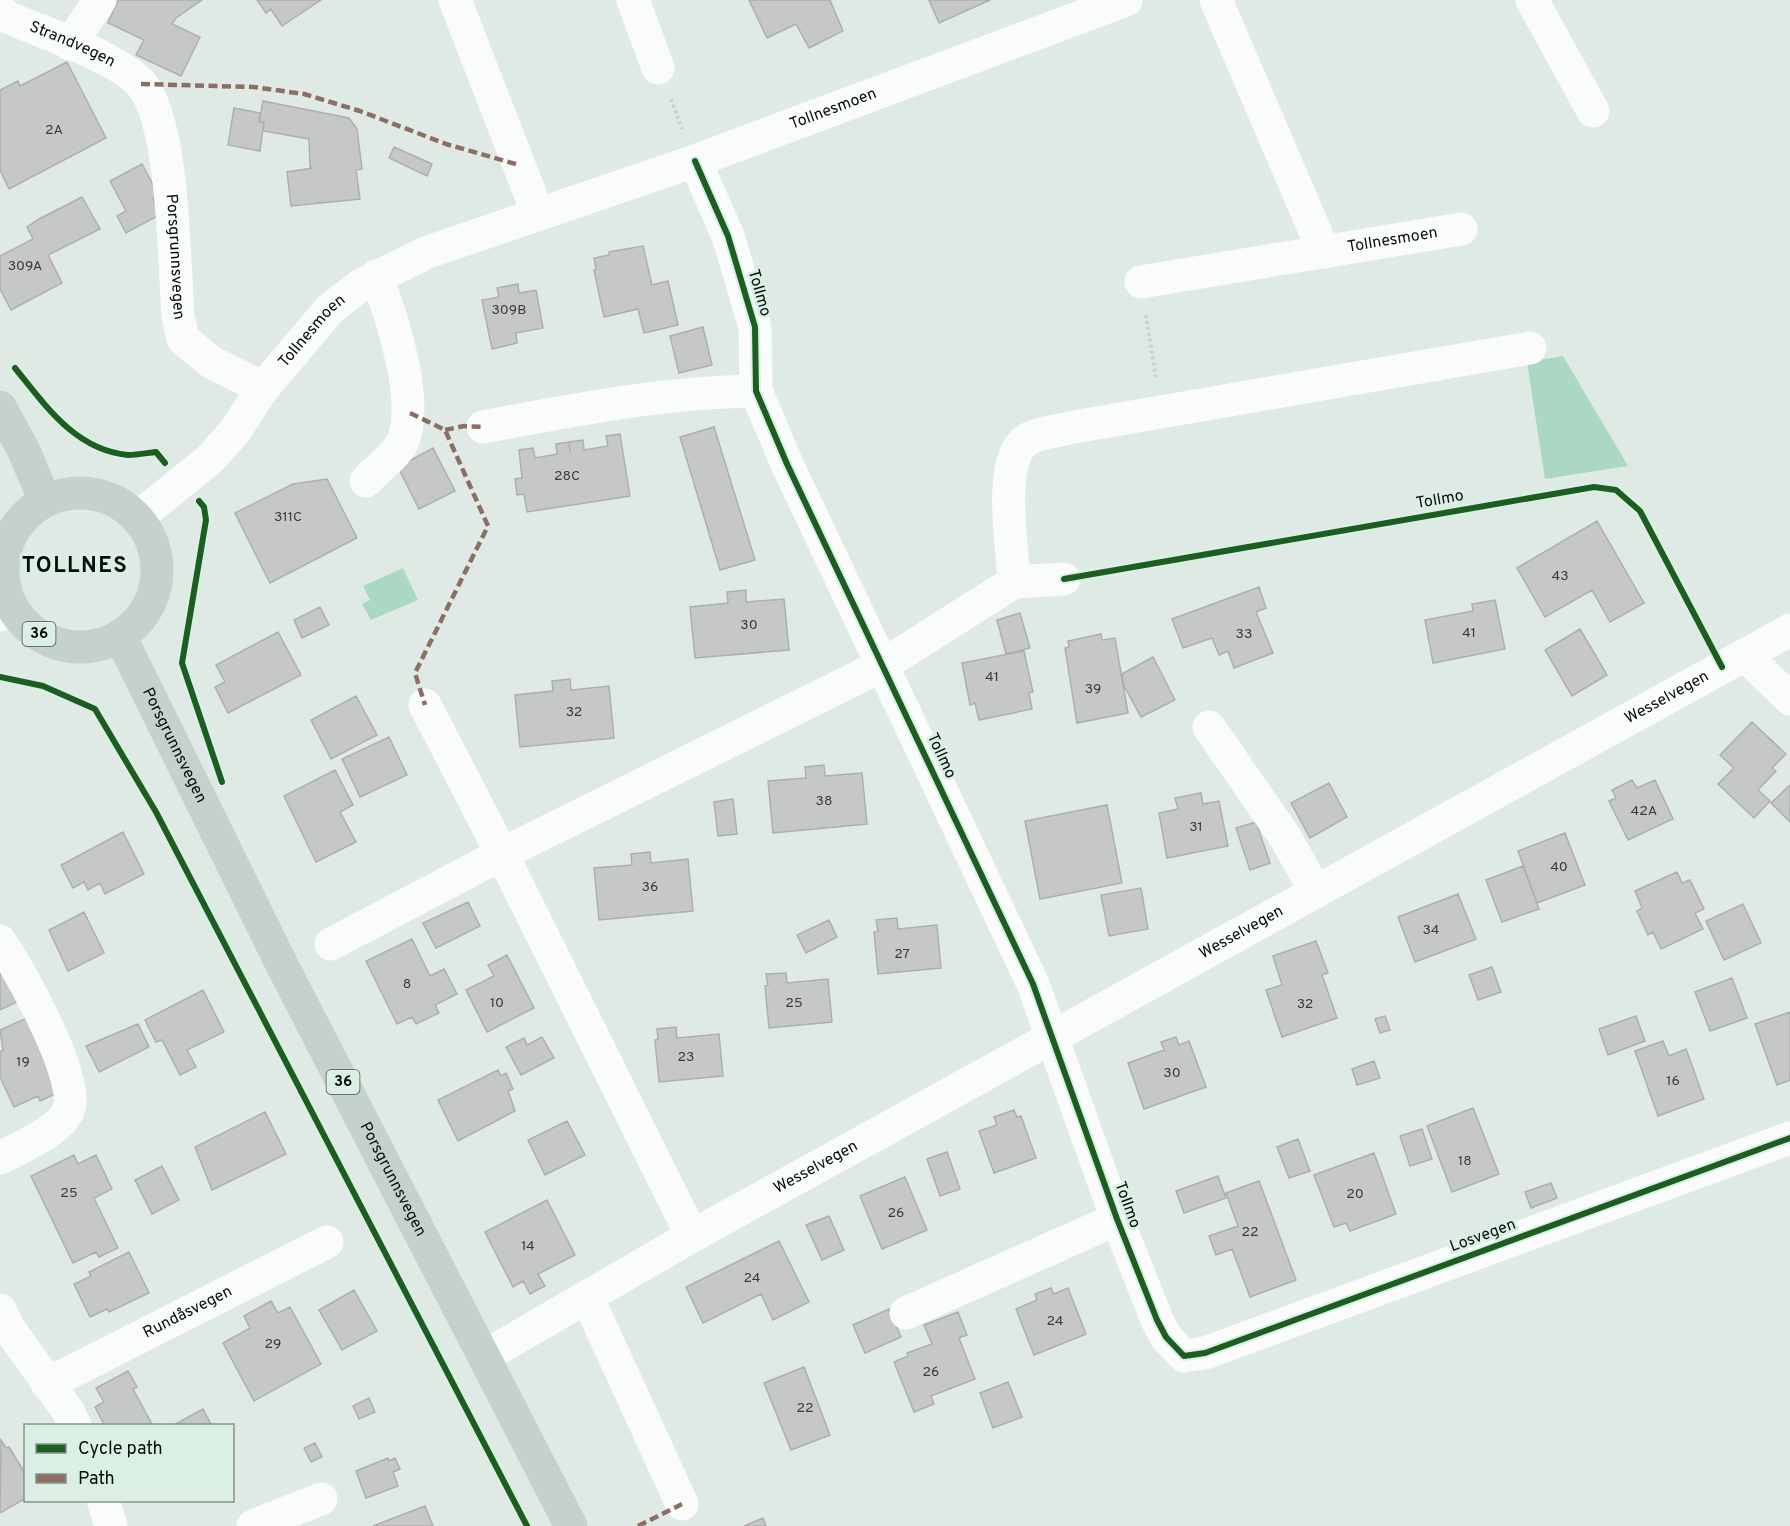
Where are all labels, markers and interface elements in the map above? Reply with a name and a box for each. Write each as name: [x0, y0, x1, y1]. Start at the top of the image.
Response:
street label: Strandvegen: [26, 17, 119, 72]
street label: Tollnesmoen: [787, 84, 880, 135]
house number: 2A: [45, 122, 63, 139]
street label: Porsgrunnsvegen: [160, 193, 189, 322]
street label: Tollnesmoen: [1346, 223, 1439, 258]
house number: 309A: [8, 258, 42, 275]
street label: Tollmo: [743, 267, 775, 319]
street label: Tollnesmoen: [275, 290, 350, 372]
house number: 309B: [492, 302, 526, 319]
house number: 28C: [554, 468, 580, 485]
street label: Tollmo: [1415, 486, 1465, 514]
house number: 311C: [274, 509, 302, 526]
district label: TOLLNES: [22, 553, 128, 580]
house number: 43: [1551, 568, 1569, 585]
house number: 30: [740, 617, 758, 634]
road number: 36: [22, 622, 56, 646]
house number: 41: [1462, 625, 1476, 642]
house number: 33: [1236, 626, 1252, 643]
street label: Wesselvegen: [1622, 667, 1713, 729]
house number: 41: [985, 669, 999, 686]
house number: 39: [1085, 681, 1101, 698]
street label: Porsgrunnsvegen: [137, 685, 211, 806]
house number: 32: [566, 704, 582, 721]
street label: Tollmo: [922, 730, 960, 782]
house number: 38: [816, 793, 832, 810]
house number: 42A: [1631, 803, 1657, 820]
house number: 31: [1189, 819, 1203, 836]
house number: 40: [1550, 859, 1568, 876]
house number: 36: [642, 879, 658, 896]
street label: Wesselvegen: [1196, 901, 1287, 964]
house number: 34: [1422, 922, 1440, 939]
house number: 27: [894, 946, 910, 963]
house number: 8: [403, 976, 411, 993]
house number: 10: [490, 995, 504, 1012]
house number: 25: [785, 995, 803, 1012]
house number: 32: [1297, 996, 1313, 1013]
house number: 23: [678, 1049, 695, 1066]
house number: 19: [16, 1054, 30, 1071]
house number: 30: [1163, 1065, 1181, 1082]
road number: 36: [326, 1070, 360, 1094]
house number: 16: [1666, 1073, 1680, 1090]
street label: Porsgrunnsvegen: [355, 1119, 430, 1240]
street label: Wesselvegen: [771, 1136, 862, 1199]
house number: 18: [1458, 1153, 1472, 1170]
street label: Tollmo: [1109, 1179, 1145, 1231]
house number: 25: [60, 1185, 78, 1202]
house number: 20: [1346, 1186, 1364, 1203]
house number: 26: [888, 1205, 904, 1222]
street label: Losvegen: [1447, 1215, 1519, 1257]
house number: 22: [1241, 1224, 1259, 1241]
house number: 14: [521, 1238, 535, 1255]
house number: 24: [743, 1270, 761, 1287]
street label: Rundåsvegen: [140, 1282, 236, 1343]
house number: 24: [1046, 1313, 1064, 1330]
house number: 29: [265, 1336, 281, 1353]
house number: 26: [923, 1364, 939, 1381]
house number: 22: [796, 1400, 814, 1417]
legend: [24, 1424, 234, 1502]
text: Cycle path: [78, 1438, 163, 1461]
text: Path: [78, 1468, 115, 1491]

